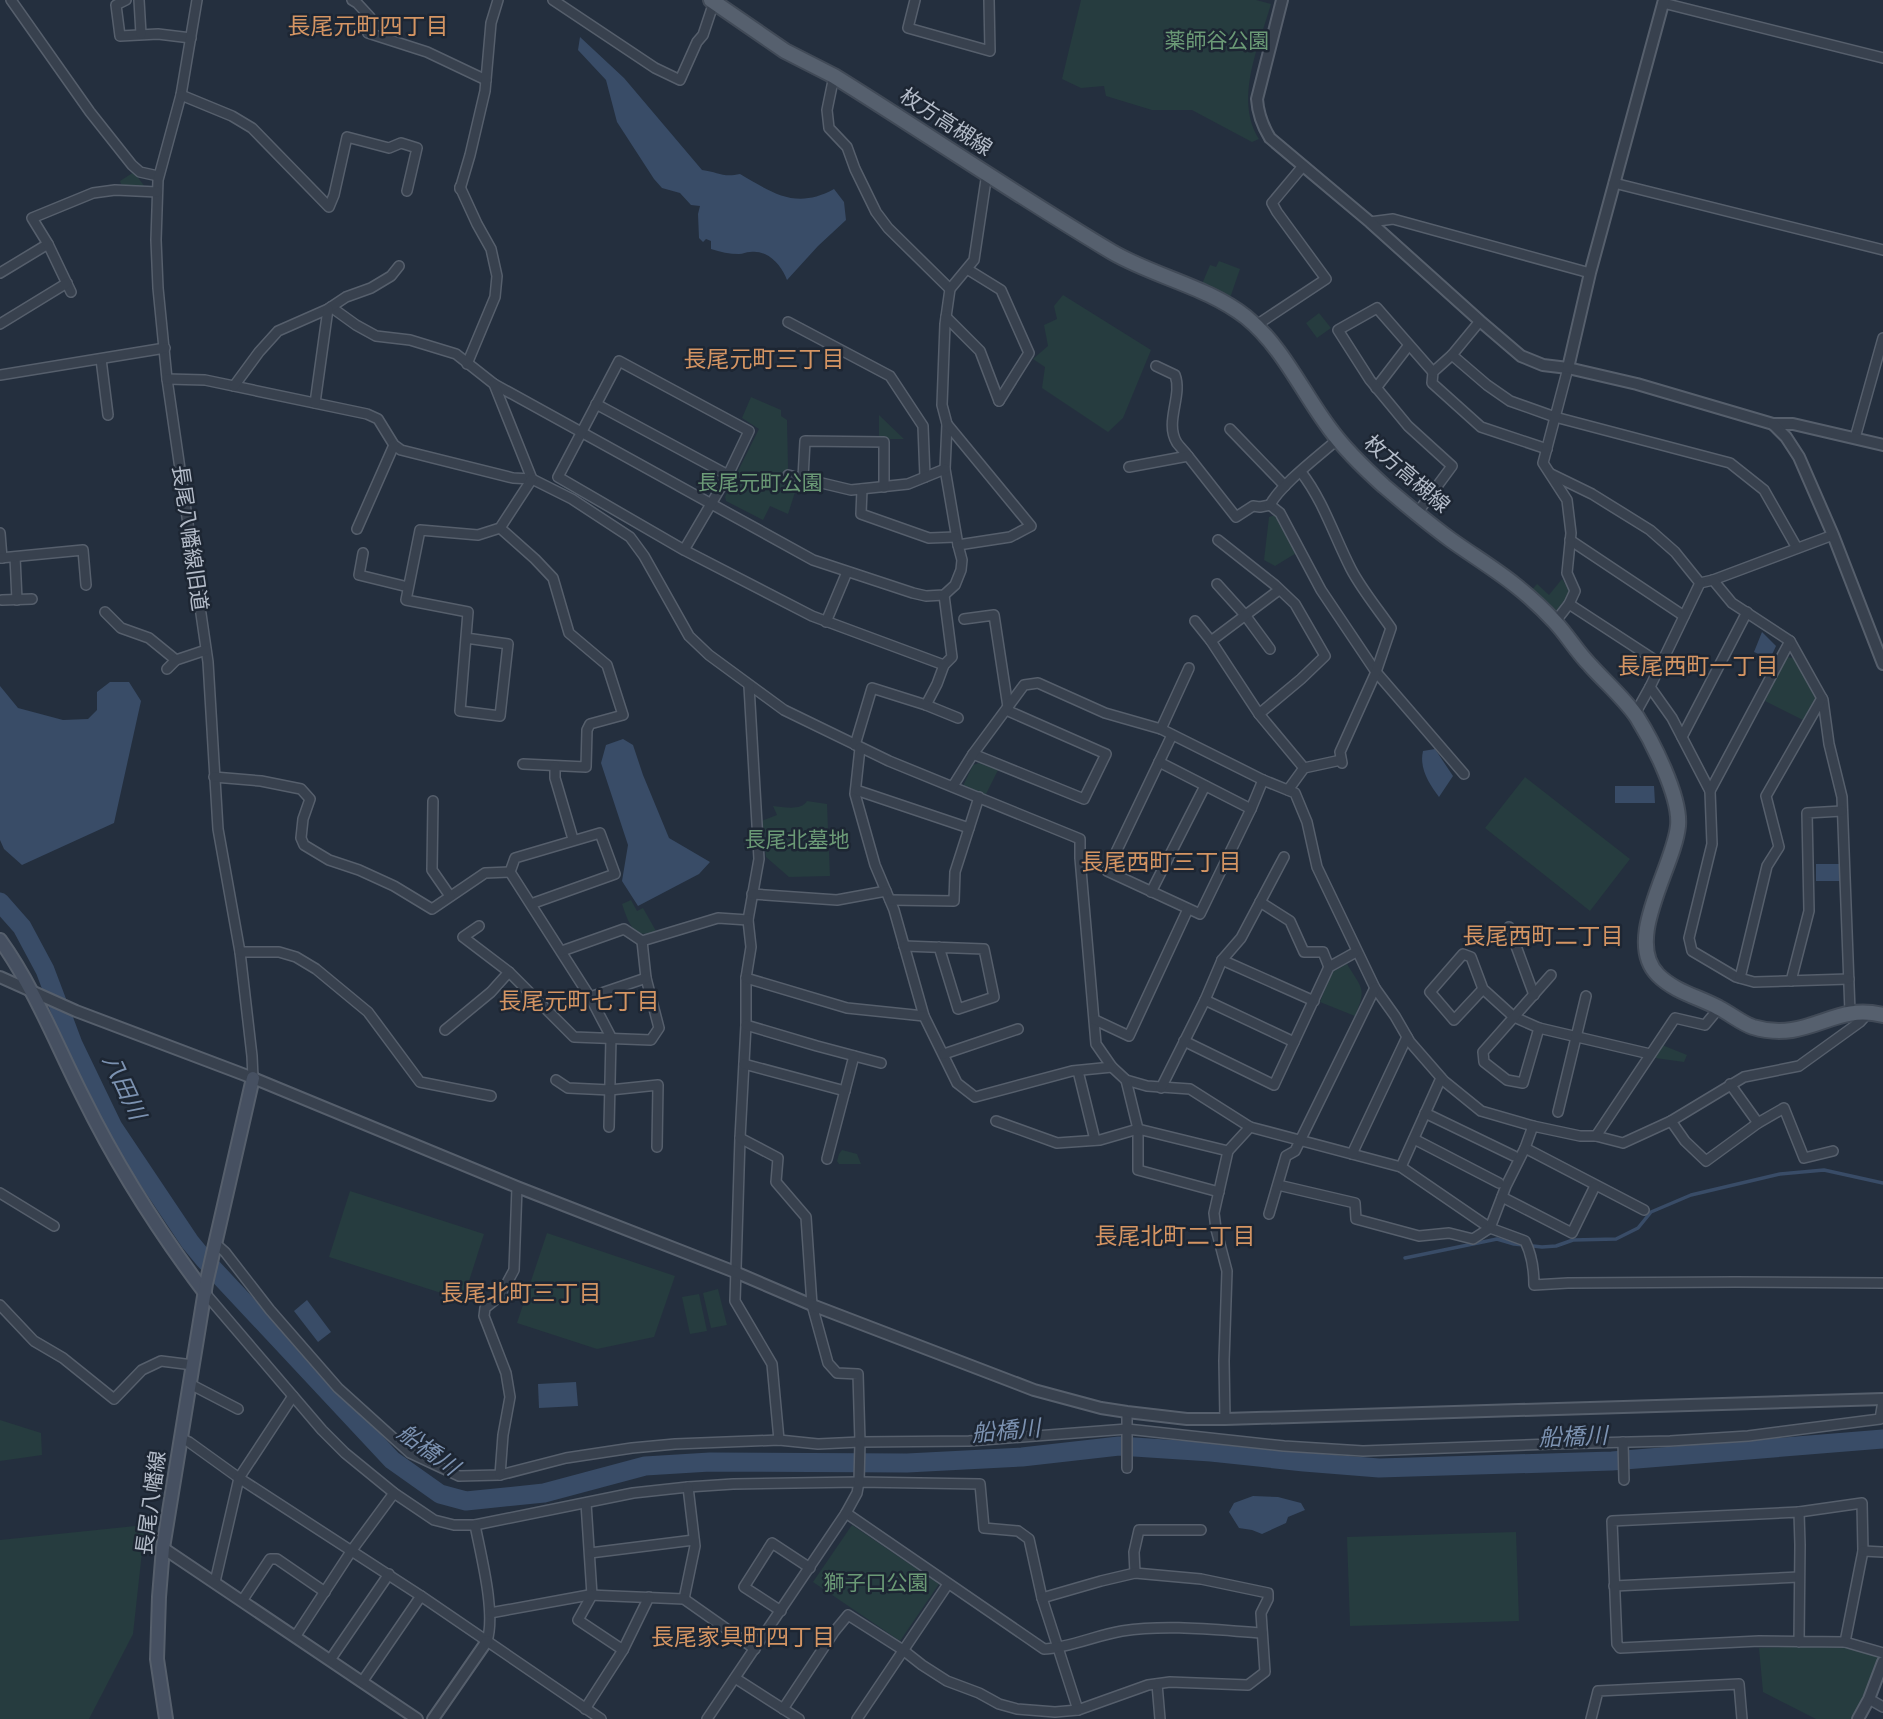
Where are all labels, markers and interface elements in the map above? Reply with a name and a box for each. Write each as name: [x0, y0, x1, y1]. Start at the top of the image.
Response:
district label: 長尾元町四丁目: [288, 13, 449, 40]
park label: 薬師谷公園: [1165, 29, 1270, 53]
street label: 枚方高槻線: [895, 83, 997, 161]
district label: 長尾元町三丁目: [684, 346, 845, 373]
street label: 枚方高槻線: [1360, 431, 1454, 517]
street label: 長尾八幡線旧道: [168, 464, 212, 612]
park label: 長尾元町公園: [697, 471, 823, 495]
district label: 長尾西町一丁目: [1618, 653, 1779, 680]
park label: 長尾北墓地: [745, 828, 850, 852]
district label: 長尾西町三丁目: [1081, 849, 1242, 876]
district label: 長尾西町二丁目: [1463, 923, 1624, 950]
district label: 長尾元町七丁目: [499, 988, 660, 1015]
water label: 八田川: [97, 1050, 152, 1127]
district label: 長尾北町二丁目: [1095, 1223, 1256, 1250]
district label: 長尾北町三丁目: [441, 1280, 602, 1307]
water label: 船橋川: [970, 1414, 1045, 1447]
water label: 船橋川: [392, 1419, 466, 1483]
water label: 船橋川: [1538, 1422, 1611, 1452]
street label: 長尾八幡線: [132, 1449, 170, 1557]
park label: 獅子口公園: [824, 1571, 929, 1595]
district label: 長尾家具町四丁目: [651, 1624, 835, 1651]

